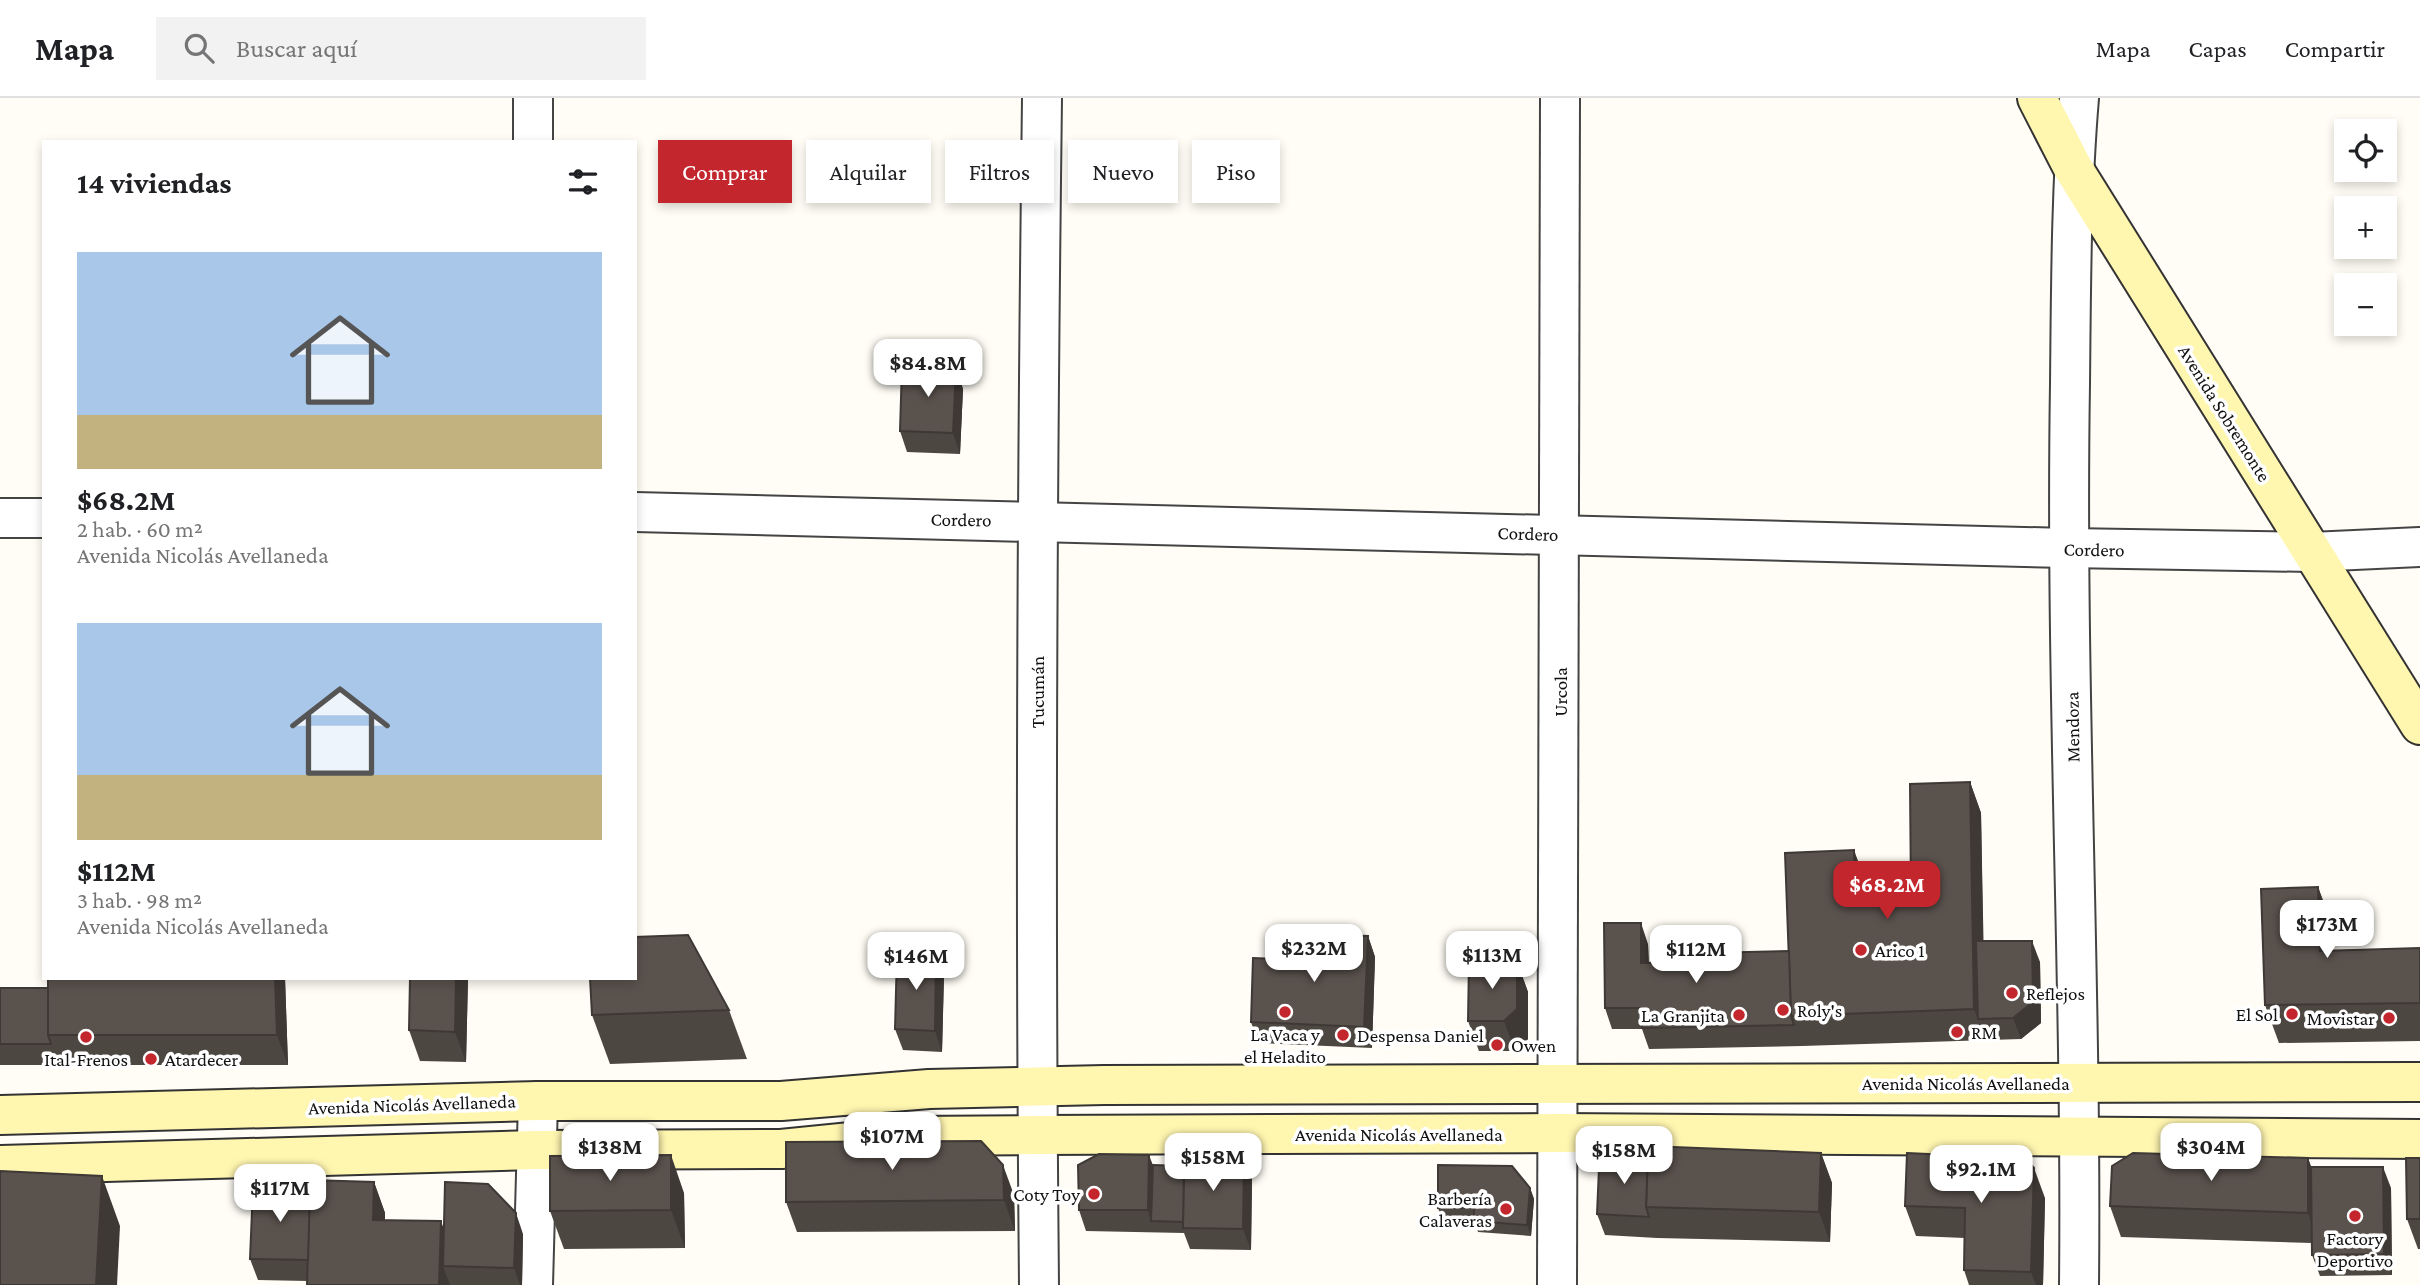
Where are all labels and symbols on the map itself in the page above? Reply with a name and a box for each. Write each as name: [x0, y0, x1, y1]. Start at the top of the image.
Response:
pin: $84.8M: [871, 340, 985, 399]
street label: Avenida Sobremonte: [2174, 341, 2275, 485]
street label: Cordero: [930, 508, 992, 531]
street label: Cordero: [1497, 522, 1559, 545]
street label: Cordero: [2063, 538, 2125, 561]
street label: Tucumán: [1027, 656, 1048, 728]
street label: Urcola: [1550, 667, 1571, 717]
street label: Mendoza: [2061, 691, 2084, 762]
pin: $68.2M: [1830, 862, 1944, 921]
pin: $173M: [2278, 900, 2376, 960]
pin: $232M: [1265, 924, 1363, 984]
pin: $112M: [1647, 926, 1745, 985]
pin: $146M: [867, 932, 965, 992]
pin: $113M: [1443, 932, 1541, 991]
place label: Arico 1: [1875, 940, 1925, 961]
marker: Arico 1: [1853, 942, 1869, 958]
place label: Reflejos: [2026, 983, 2085, 1005]
marker: Reflejos: [2004, 985, 2020, 1001]
place label: Roly's: [1797, 1000, 1842, 1021]
marker: Roly's: [1775, 1002, 1791, 1018]
marker: La Vaca y el Heladito: [1277, 1004, 1293, 1020]
place label: El Sol: [2236, 1004, 2278, 1025]
place label: La Granjita: [1641, 1005, 1725, 1027]
marker: El Sol: [2284, 1006, 2300, 1022]
marker: La Granjita: [1731, 1007, 1747, 1023]
place label: Movistar: [2307, 1008, 2375, 1029]
marker: Movistar: [2381, 1010, 2397, 1026]
place label: RM: [1971, 1022, 1997, 1043]
place label: La Vaca y el Heladito: [1244, 1024, 1326, 1067]
marker: RM: [1949, 1024, 1965, 1040]
place label: Despensa Daniel: [1357, 1025, 1484, 1046]
marker: Despensa Daniel: [1335, 1027, 1351, 1043]
marker: Ital-Frenos: [78, 1029, 94, 1045]
place label: Owen: [1511, 1035, 1556, 1056]
marker: Owen: [1489, 1037, 1505, 1053]
place label: Ital-Frenos: [44, 1049, 128, 1070]
place label: Atardecer: [165, 1049, 238, 1070]
marker: Atardecer: [143, 1051, 159, 1067]
street label: Avenida Nicolás Avellaneda: [1862, 1073, 2070, 1094]
street label: Avenida Nicolás Avellaneda: [308, 1090, 516, 1119]
pin: $107M: [843, 1112, 941, 1172]
pin: $138M: [561, 1124, 659, 1183]
street label: Avenida Nicolás Avellaneda: [1295, 1124, 1503, 1145]
pin: $304M: [2162, 1124, 2260, 1183]
pin: $158M: [1575, 1126, 1673, 1186]
pin: $158M: [1164, 1134, 1262, 1193]
pin: $92.1M: [1924, 1146, 2038, 1205]
pin: $117M: [231, 1164, 329, 1224]
place label: Coty Toy: [1013, 1184, 1080, 1205]
marker: Coty Toy: [1086, 1186, 1102, 1202]
place label: Barbería Calaveras: [1419, 1188, 1492, 1231]
marker: Barbería Calaveras: [1498, 1201, 1514, 1217]
marker: Factory Deportivo: [2347, 1208, 2363, 1224]
place label: Factory Deportivo: [2317, 1228, 2393, 1271]

